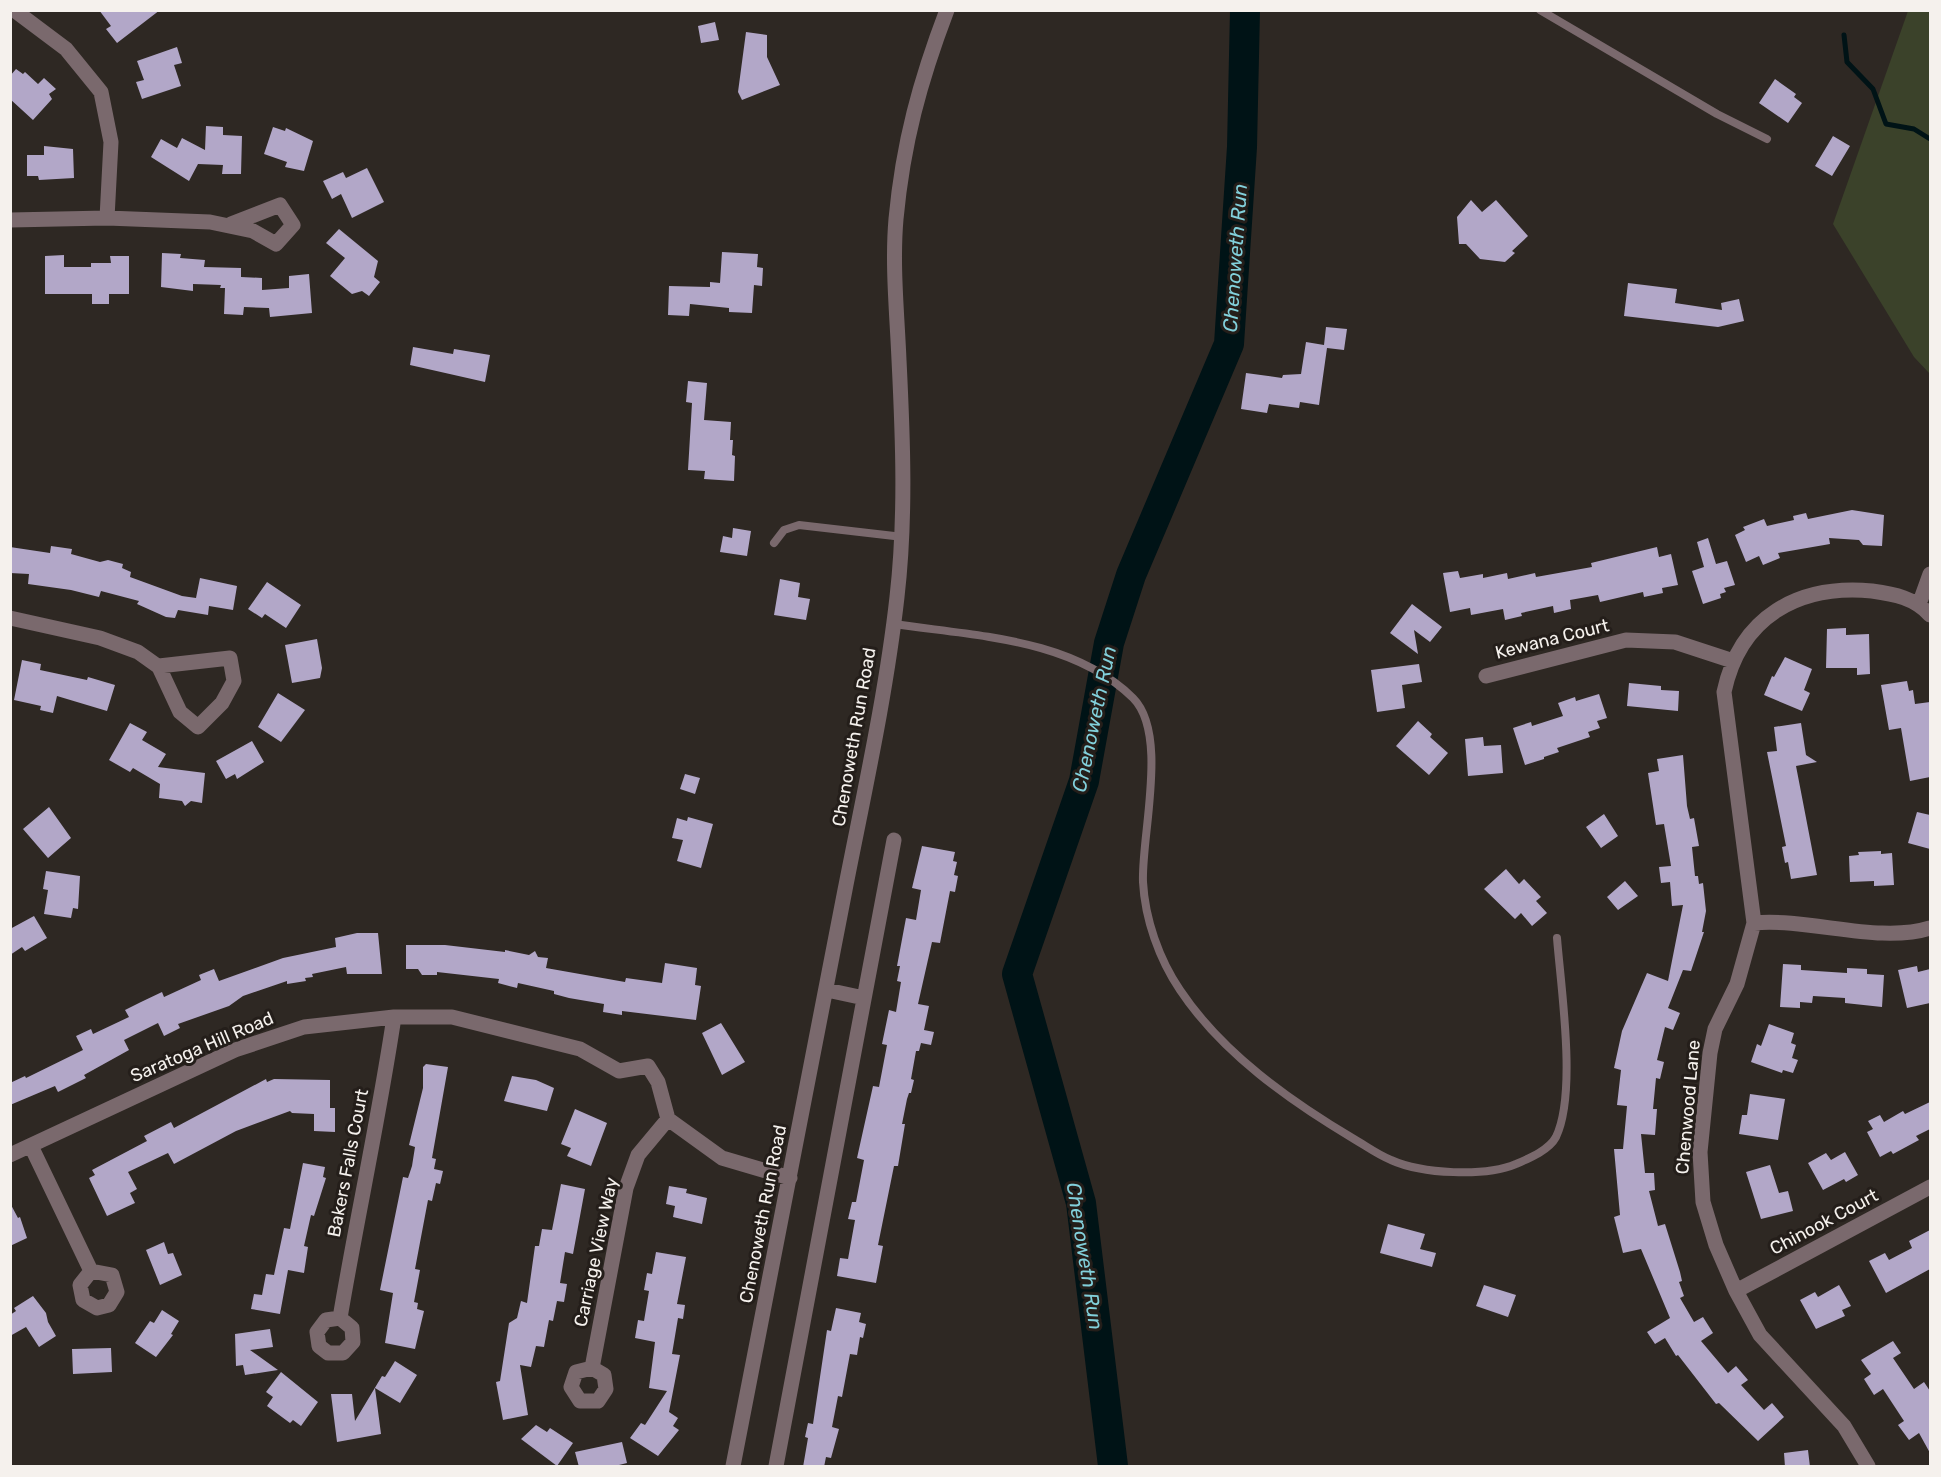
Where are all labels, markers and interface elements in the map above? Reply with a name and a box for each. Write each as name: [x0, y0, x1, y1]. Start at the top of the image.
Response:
water label: Chenoweth Run: [1218, 183, 1252, 333]
street label: Kewana Court: [1493, 614, 1611, 664]
water label: Chenoweth Run: [1067, 644, 1121, 794]
street label: Chenoweth Run Road: [827, 646, 881, 828]
street label: Saratoga Hill Road: [127, 1007, 277, 1087]
street label: Chenwood Lane: [1671, 1039, 1705, 1175]
street label: Bakers Falls Court: [323, 1087, 373, 1239]
street label: Chenoweth Run Road: [735, 1123, 791, 1305]
street label: Carriage View Way: [569, 1175, 623, 1329]
water label: Chenoweth Run: [1062, 1181, 1108, 1331]
street label: Chinook Court: [1766, 1184, 1882, 1260]

